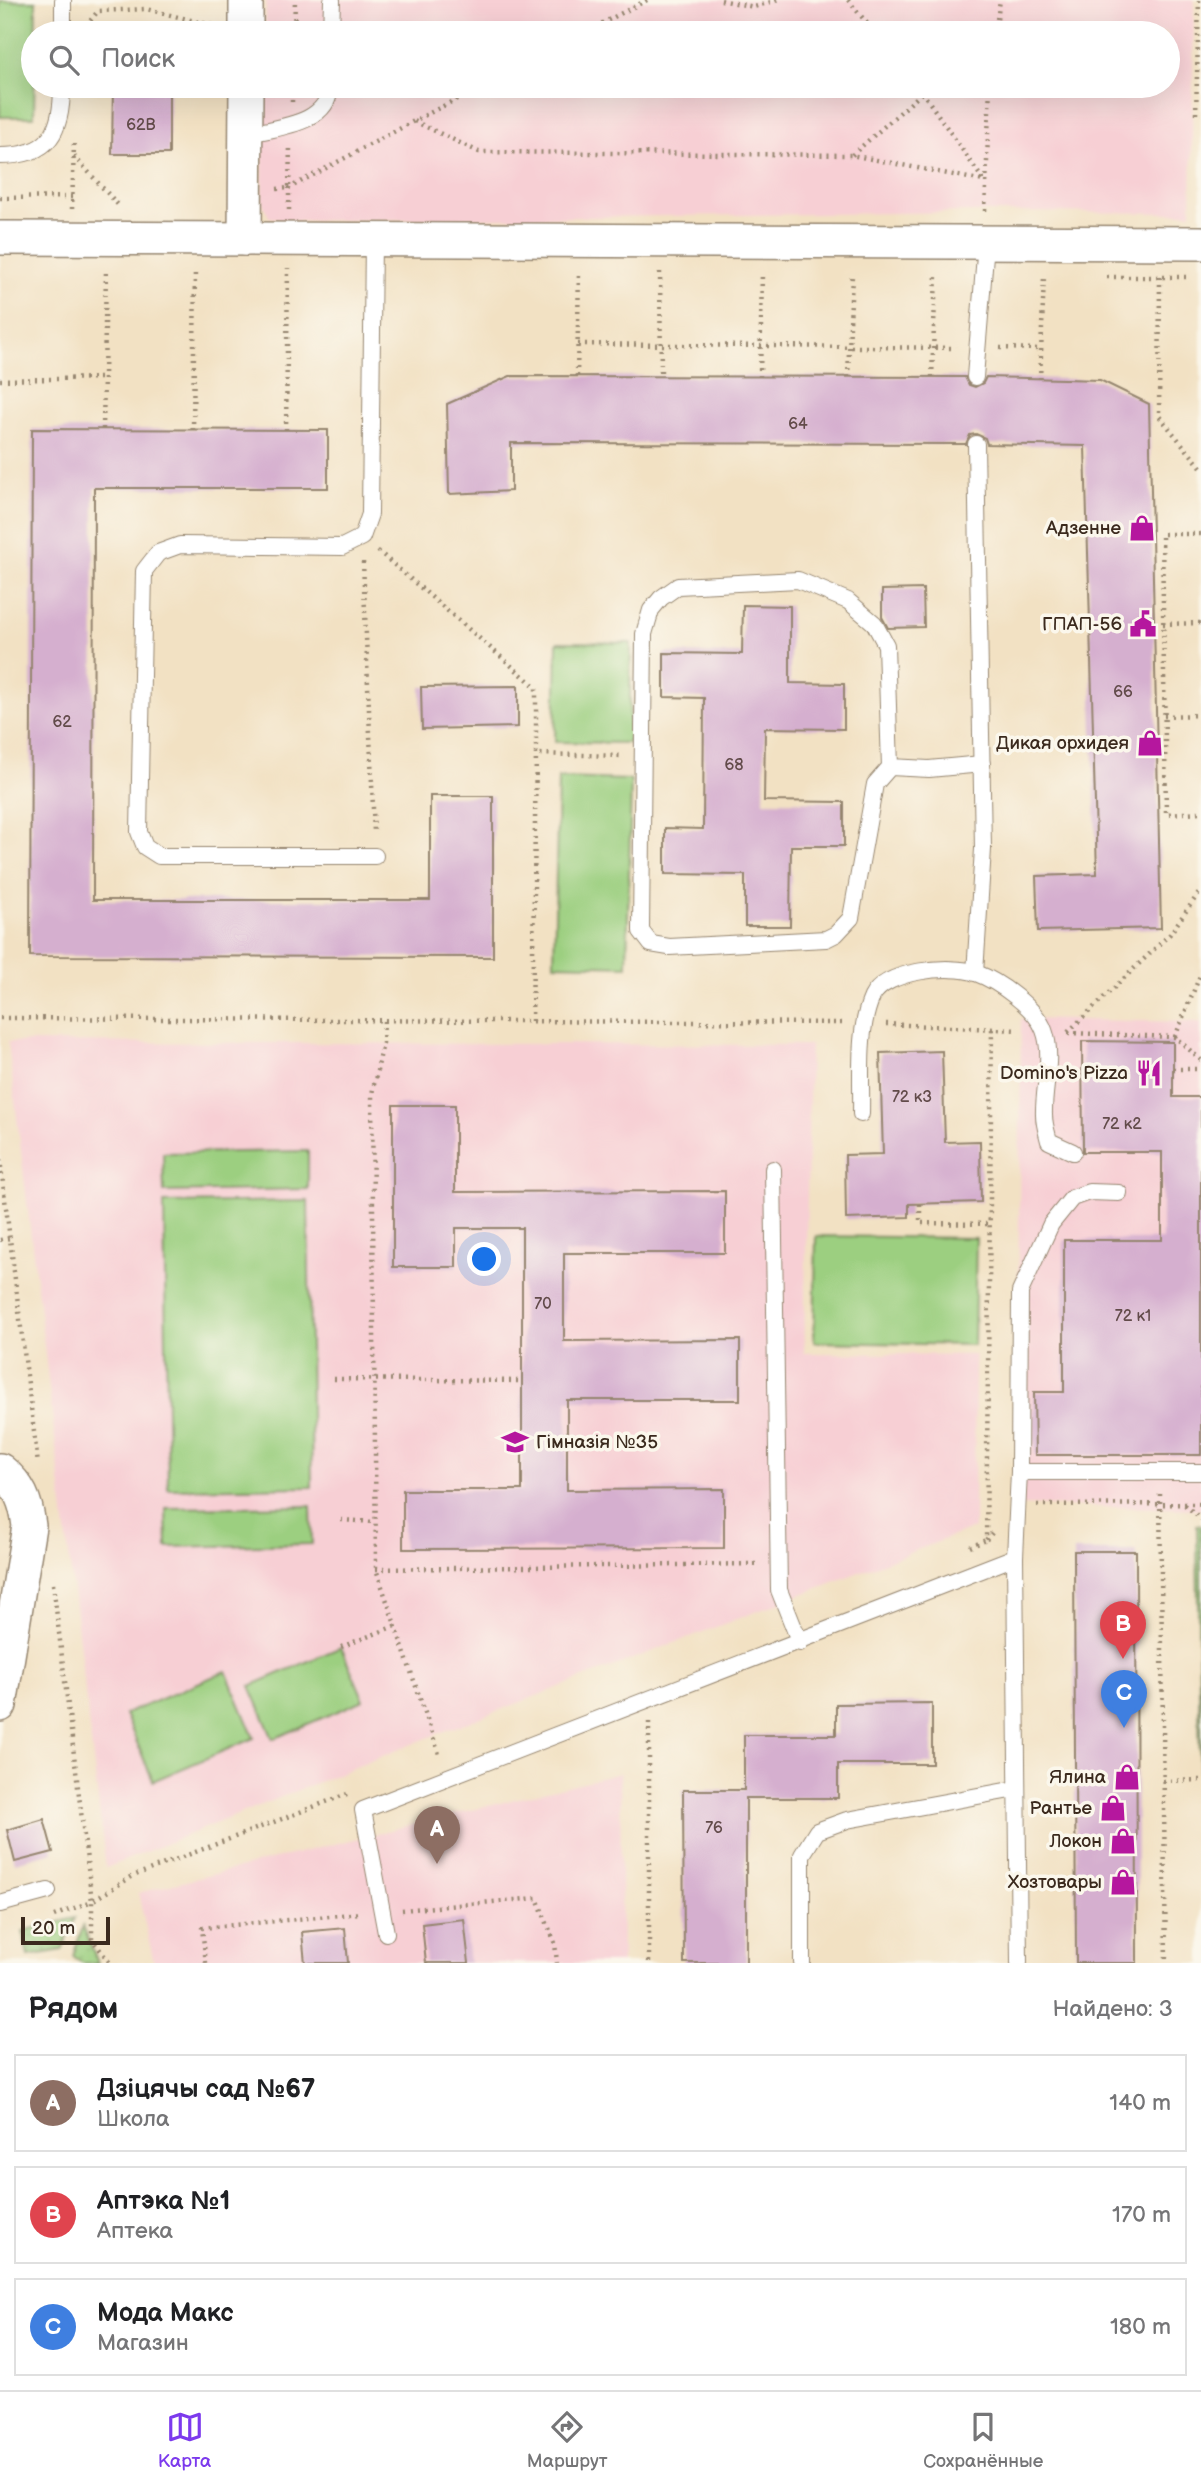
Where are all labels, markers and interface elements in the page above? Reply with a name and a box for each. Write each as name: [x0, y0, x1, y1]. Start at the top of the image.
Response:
search box: [21, 21, 1180, 98]
icon: search: [45, 41, 83, 79]
text: Поиск: [101, 44, 175, 75]
house number: 62В: [126, 116, 156, 135]
house number: 64: [788, 415, 808, 434]
shop icon: Адзенне: [1127, 513, 1157, 543]
place label: Адзенне: [1045, 517, 1121, 540]
public building icon: ГПАП-56: [1128, 609, 1158, 639]
place label: ГПАП-56: [1042, 613, 1122, 636]
house number: 66: [1113, 683, 1133, 702]
house number: 62: [52, 713, 72, 732]
shop icon: Дикая орхидея: [1135, 728, 1165, 758]
place label: Дикая орхидея: [996, 732, 1129, 755]
house number: 68: [724, 756, 744, 775]
restaurant icon: Domino's Pizza: [1134, 1058, 1164, 1088]
place label: Domino's Pizza: [1000, 1062, 1128, 1085]
house number: 72 к3: [892, 1088, 932, 1107]
house number: 72 к2: [1102, 1115, 1142, 1134]
your location: [467, 1242, 501, 1276]
house number: 70: [534, 1295, 552, 1314]
house number: 72 к1: [1115, 1307, 1151, 1326]
school or university icon: Гімназія №35: [500, 1427, 530, 1457]
place label: Гімназія №35: [536, 1431, 658, 1454]
pin: B: [1100, 1601, 1146, 1659]
pin: C: [1101, 1670, 1147, 1728]
shop icon: Ялина: [1112, 1762, 1142, 1792]
place label: Ялина: [1049, 1766, 1106, 1789]
shop icon: Рантье: [1098, 1793, 1128, 1823]
place label: Рантье: [1029, 1797, 1092, 1820]
pin: A: [414, 1806, 460, 1864]
house number: 76: [705, 1819, 723, 1838]
shop icon: Локон: [1108, 1826, 1138, 1856]
place label: Локон: [1049, 1830, 1102, 1853]
shop icon: Хозтовары: [1108, 1867, 1138, 1897]
place label: Хозтовары: [1008, 1871, 1102, 1894]
scale bar: [21, 1914, 110, 1946]
text: 20 m: [32, 1917, 75, 1940]
text: Рядом: [28, 1991, 118, 2027]
text: Найдено: 3: [1052, 1995, 1173, 2023]
text: Дзіцячы сад №67: [97, 2074, 315, 2105]
text: A: [46, 2089, 60, 2117]
text: 140 m: [1109, 2089, 1171, 2117]
text: Школа: [97, 2105, 170, 2133]
text: Аптэка №1: [97, 2186, 230, 2217]
text: B: [45, 2201, 61, 2229]
text: 170 m: [1112, 2201, 1171, 2229]
text: Аптека: [97, 2217, 173, 2245]
text: Мода Макс: [97, 2298, 234, 2329]
text: C: [45, 2313, 61, 2341]
text: 180 m: [1110, 2313, 1171, 2341]
text: Магазин: [97, 2329, 189, 2357]
tab: Карта: [158, 2408, 211, 2473]
tab: Маршрут: [527, 2408, 608, 2473]
tab: Сохранённые: [923, 2408, 1043, 2473]

